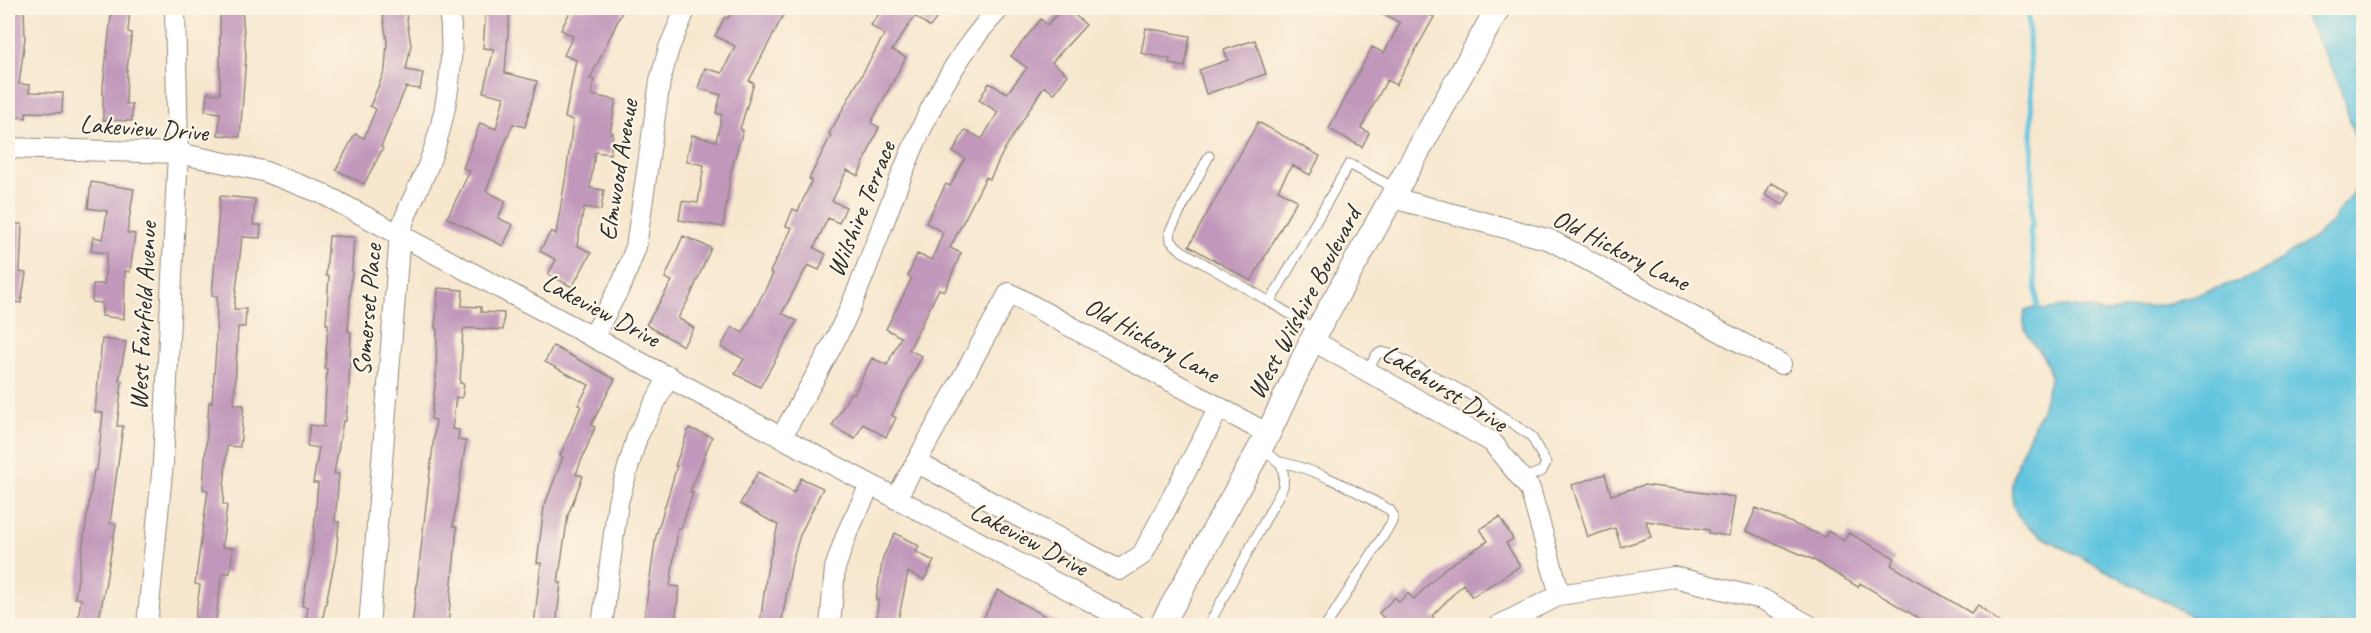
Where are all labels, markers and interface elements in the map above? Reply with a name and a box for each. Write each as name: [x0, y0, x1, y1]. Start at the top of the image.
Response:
street label: Elmwood Avenue: [591, 96, 646, 243]
street label: Lakeview Drive: [79, 107, 211, 149]
street label: Wilshire Terrace: [819, 135, 904, 282]
street label: West Wilshire Boulevard: [1240, 198, 1370, 405]
street label: Old Hickory Lane: [1547, 202, 1697, 300]
street label: West Fairfield Avenue: [122, 218, 165, 411]
street label: Somerset Place: [345, 241, 389, 377]
street label: Lakeview Drive: [536, 265, 667, 355]
street label: Old Hickory Lane: [1079, 289, 1227, 392]
street label: Lakehurst Drive: [1376, 337, 1515, 440]
street label: Lakeview Drive: [964, 494, 1095, 584]

